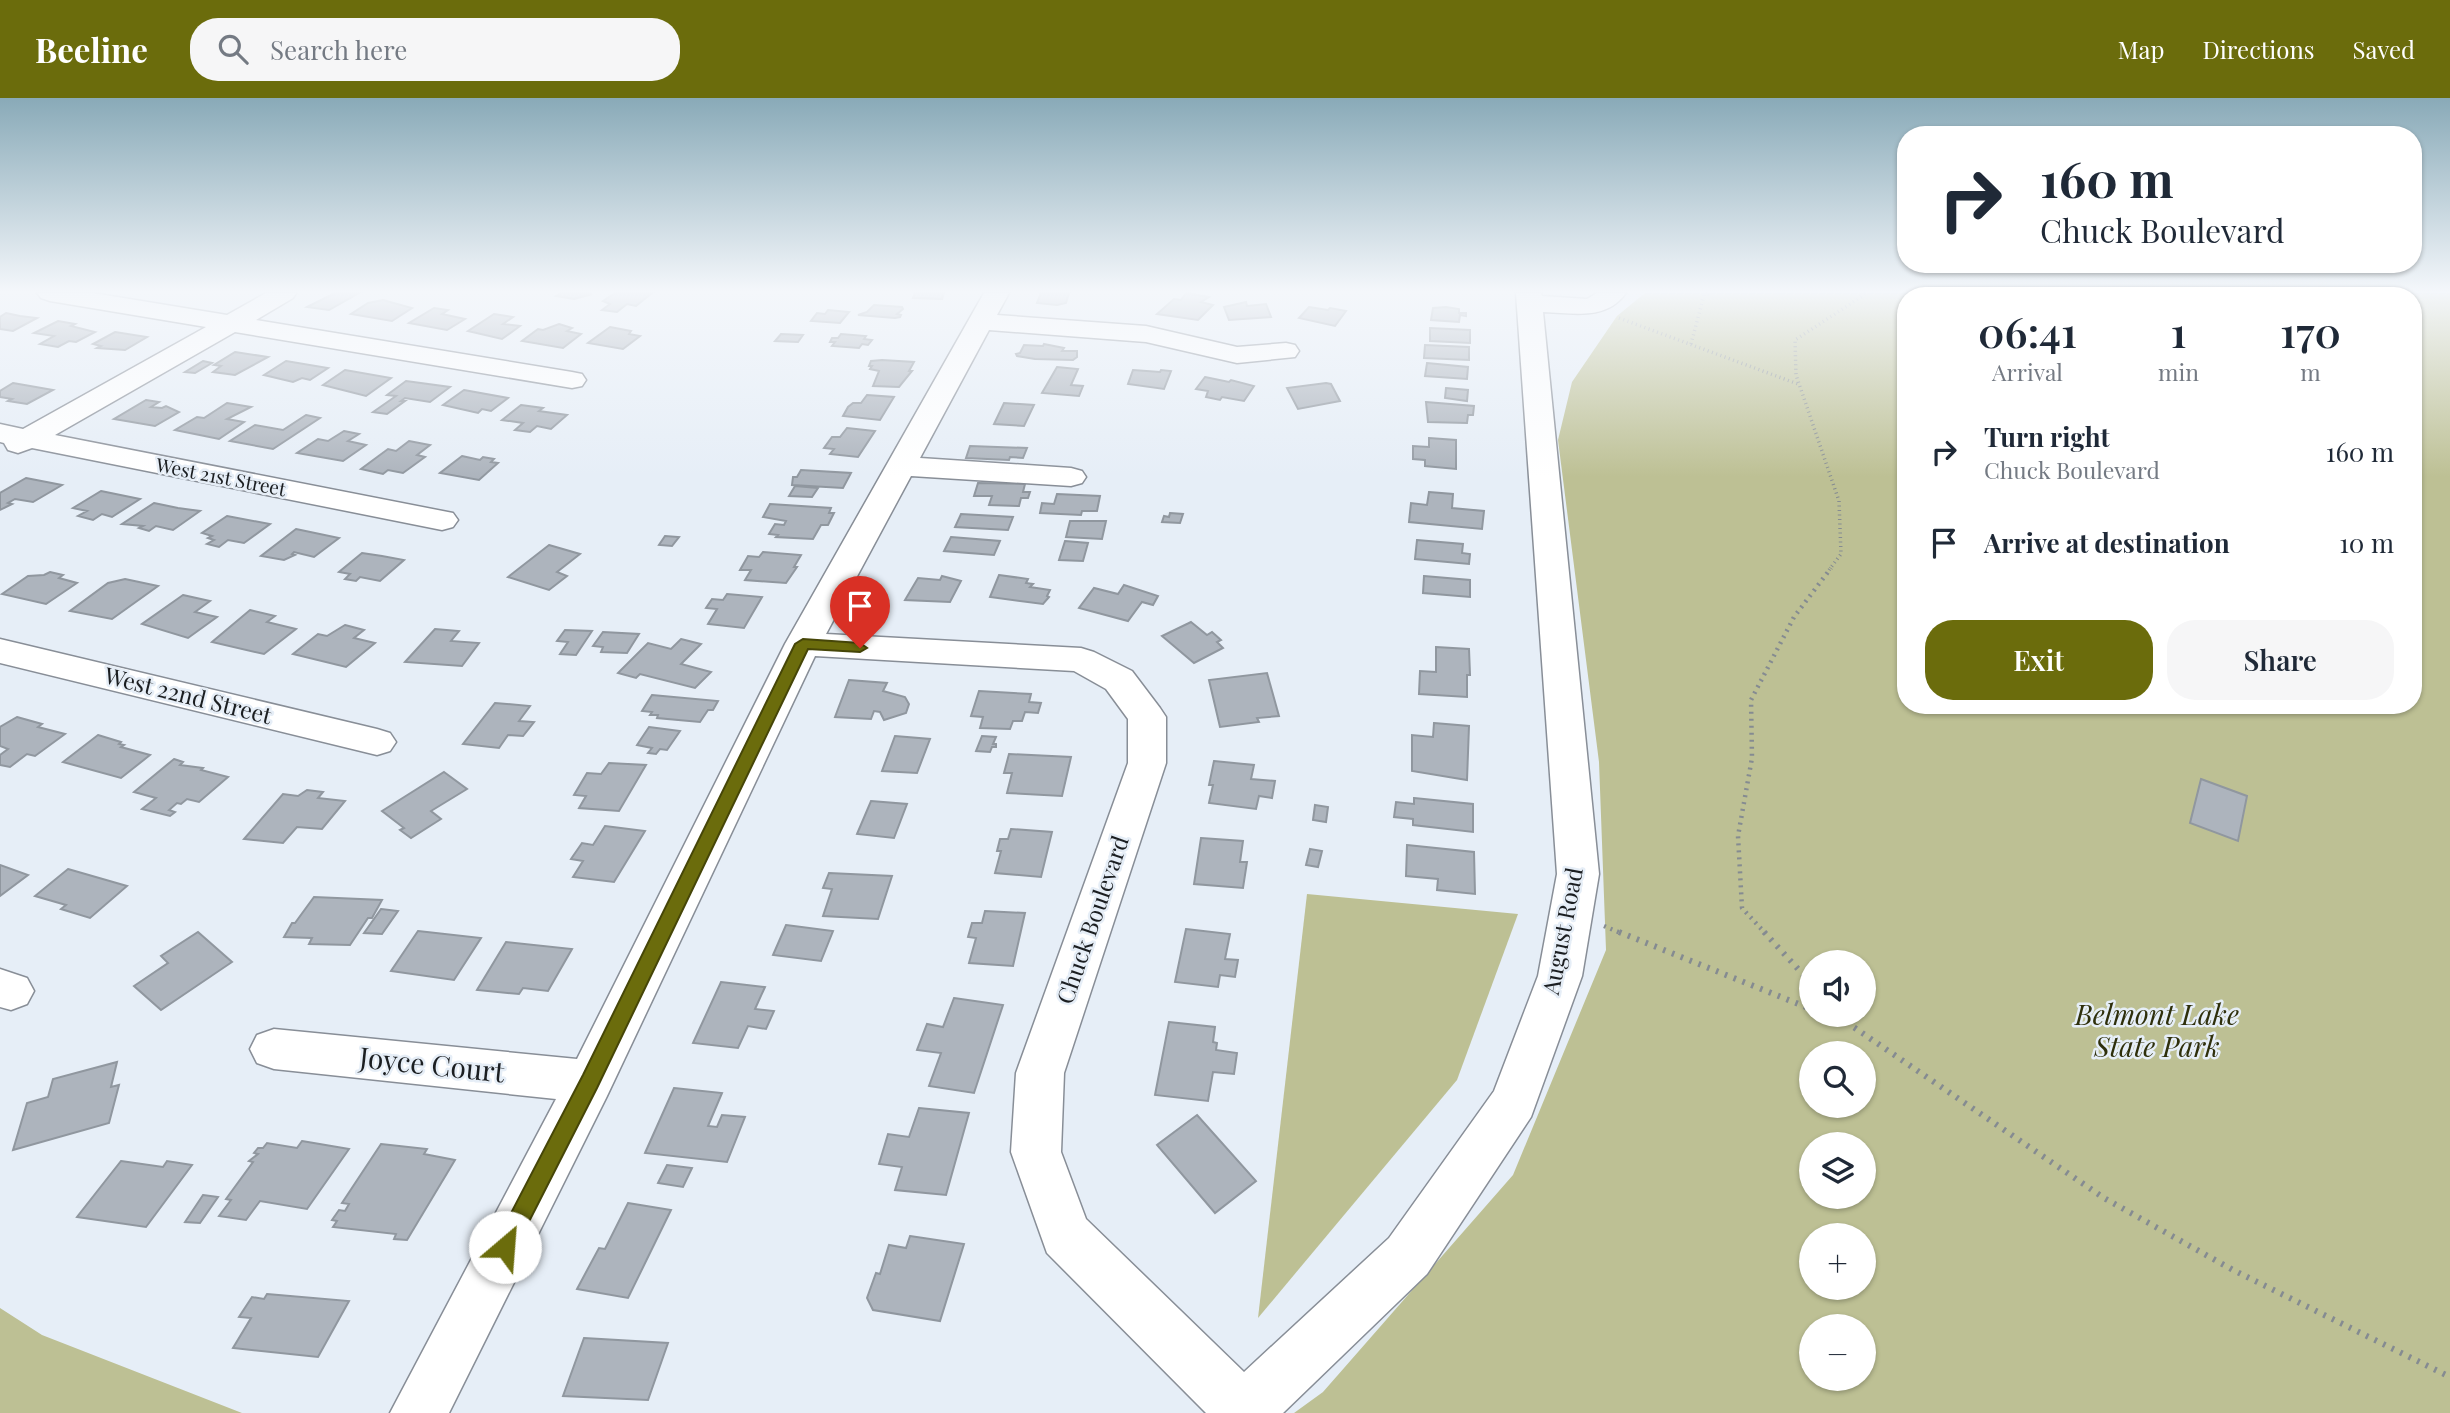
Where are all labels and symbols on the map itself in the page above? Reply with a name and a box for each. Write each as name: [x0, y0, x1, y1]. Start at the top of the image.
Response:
street label: West 21st Street: [153, 450, 289, 501]
pin: [830, 576, 890, 648]
street label: West 22nd Street: [101, 659, 276, 731]
street label: Chuck Boulevard: [1048, 831, 1135, 1008]
street label: August Road: [1534, 865, 1589, 998]
park label: Belmont Lake State Park: [2074, 995, 2239, 1064]
street label: Joyce Court: [357, 1037, 508, 1090]
position arrow: [468, 1210, 542, 1284]

